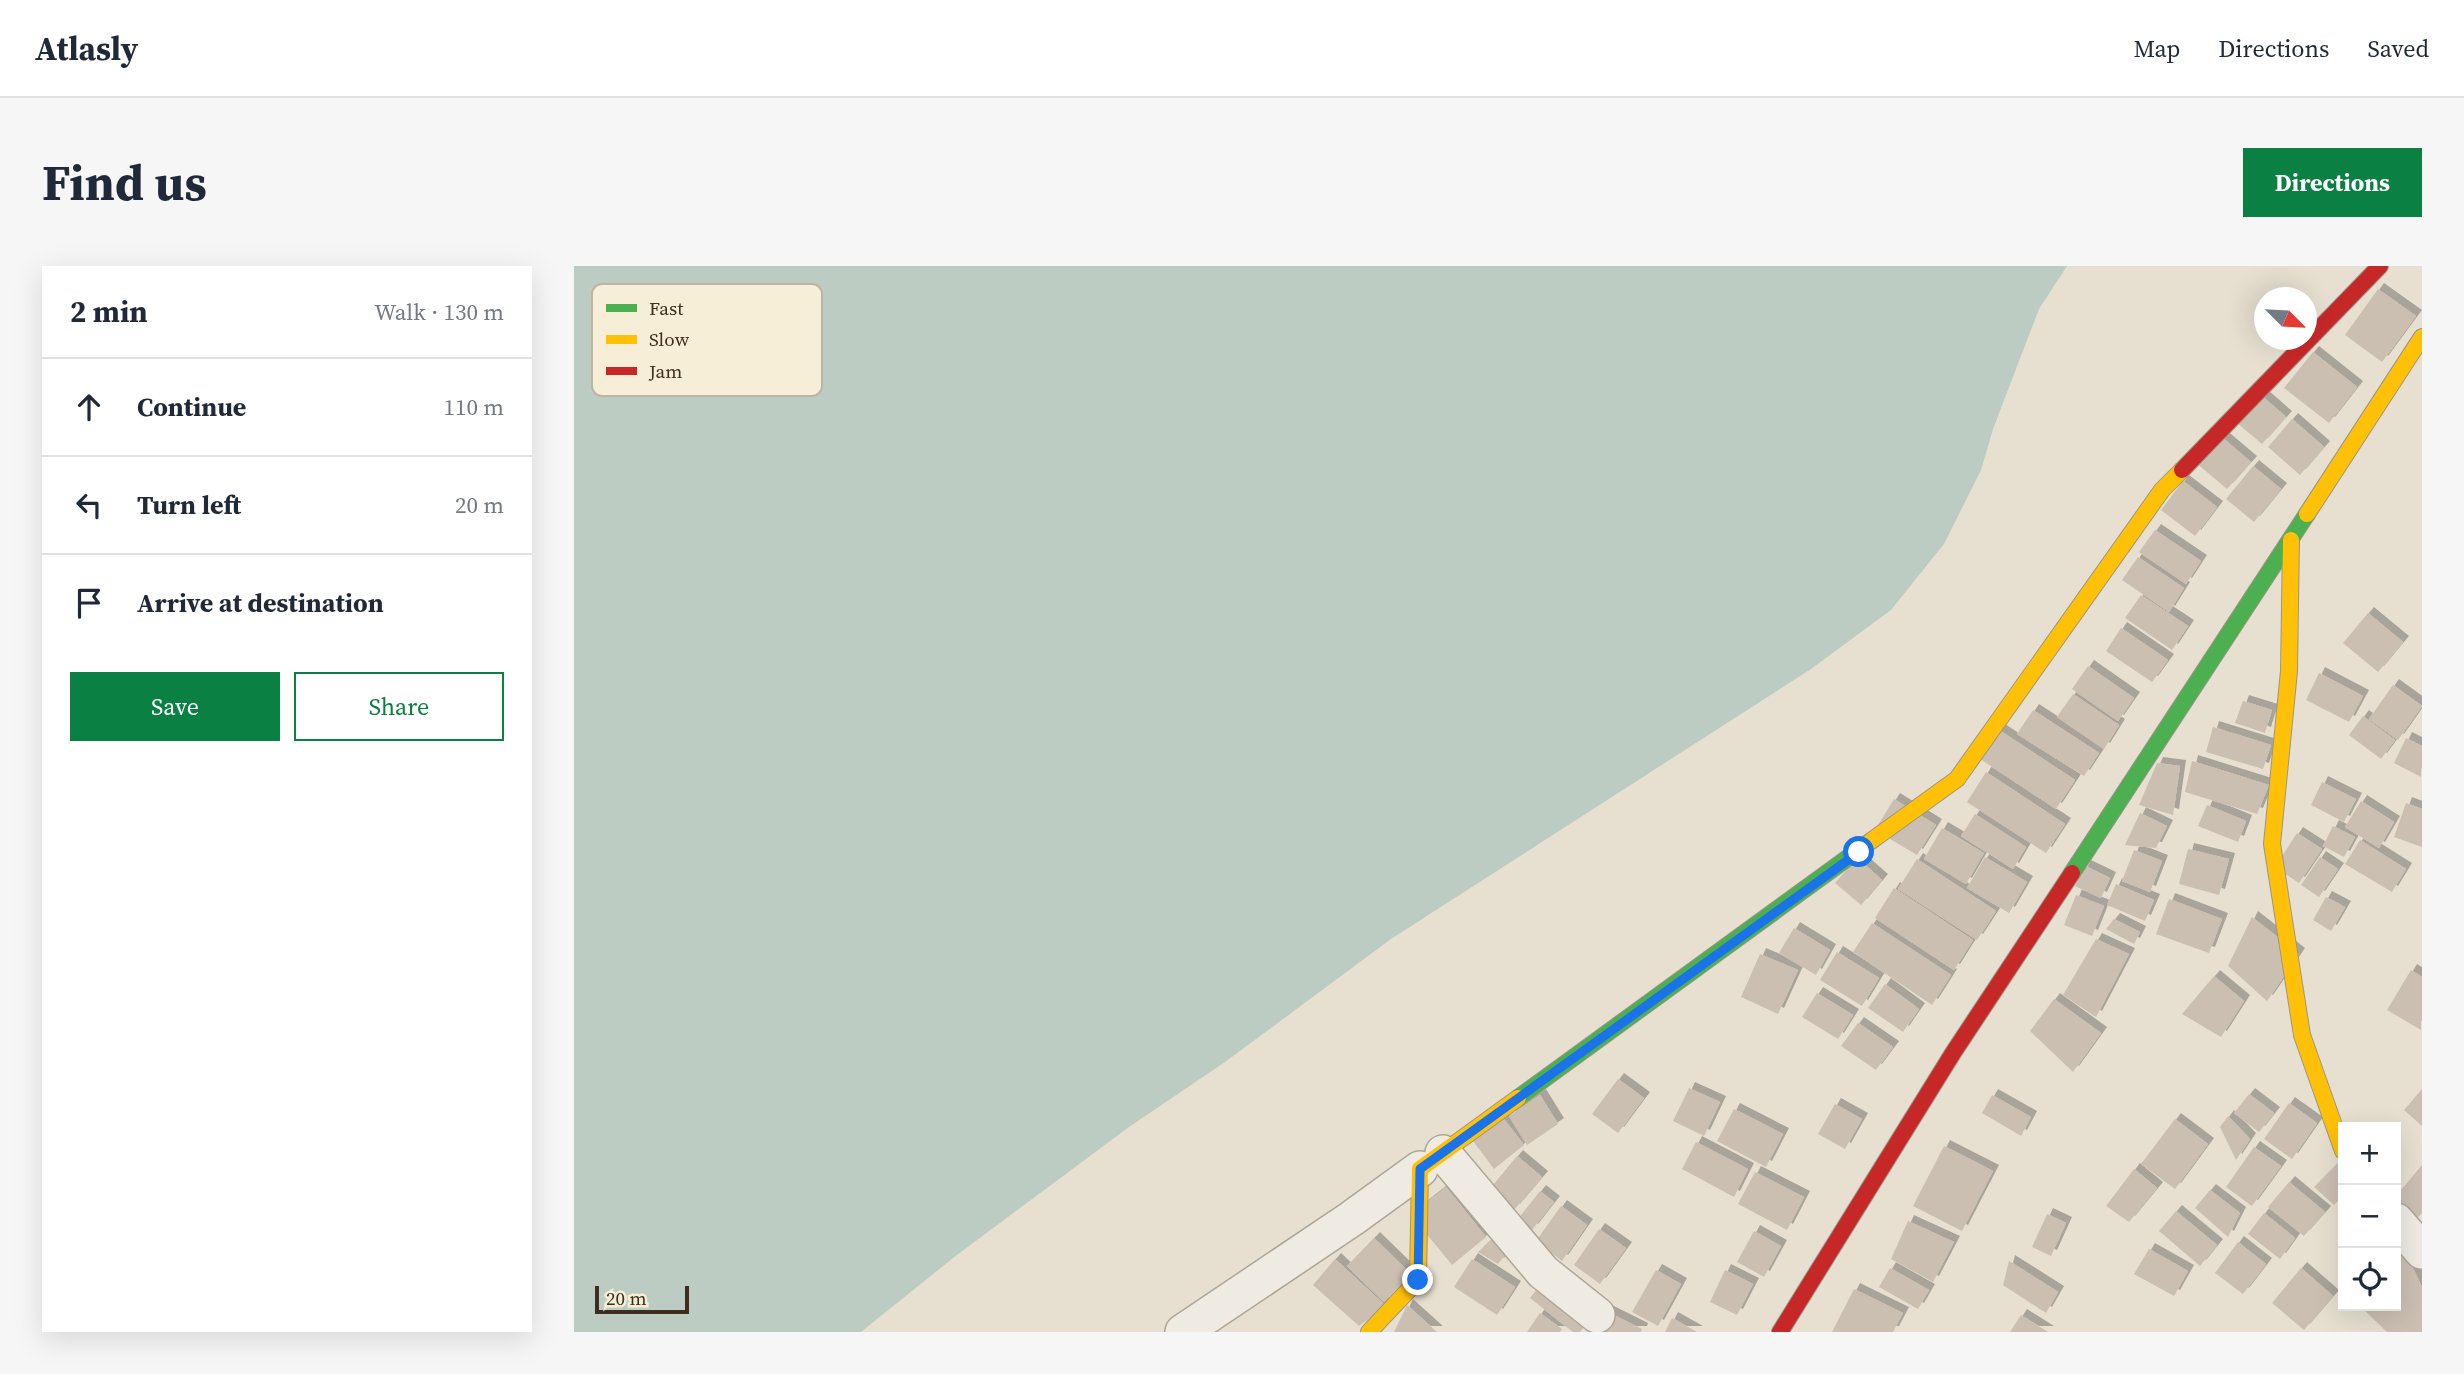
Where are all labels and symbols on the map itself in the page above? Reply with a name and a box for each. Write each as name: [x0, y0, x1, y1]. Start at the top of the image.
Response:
legend: [592, 284, 822, 396]
north arrow: [2254, 287, 2317, 350]
text: Fast: [649, 295, 684, 321]
text: Slow: [649, 326, 690, 352]
text: Jam: [648, 358, 682, 384]
route start: [1843, 836, 1874, 867]
route end: [1402, 1264, 1433, 1295]
scale bar: [595, 1283, 690, 1315]

